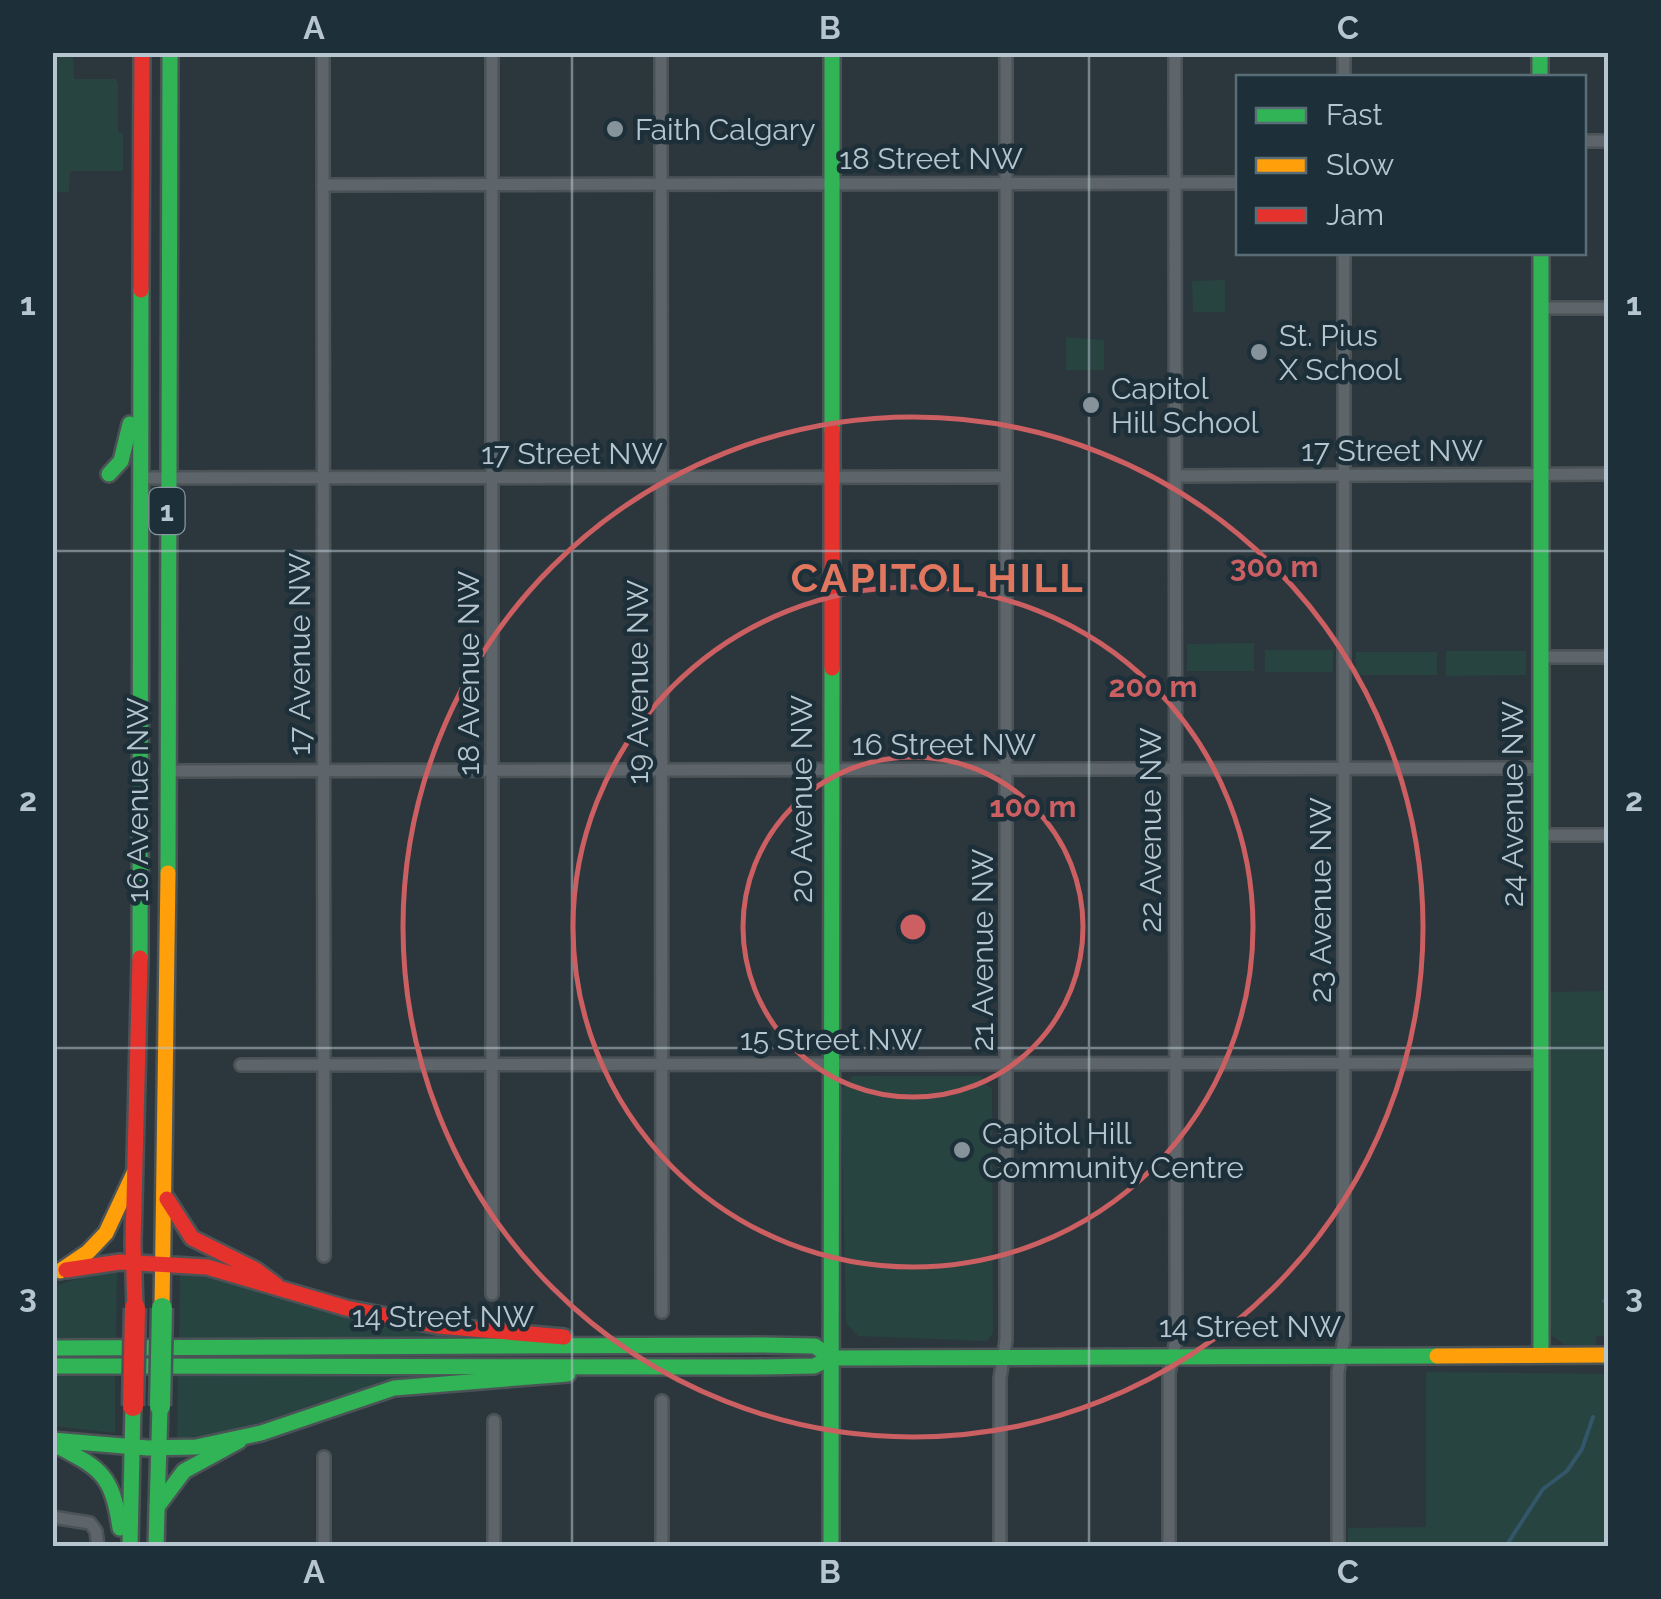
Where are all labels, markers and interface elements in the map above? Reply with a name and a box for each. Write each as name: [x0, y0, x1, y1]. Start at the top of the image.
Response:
text: A: [303, 9, 325, 46]
text: B: [819, 9, 841, 46]
text: C: [1337, 9, 1359, 46]
legend: [1236, 75, 1586, 255]
text: Fast: [1326, 97, 1383, 132]
place label: Faith Calgary: [635, 112, 816, 147]
marker: Faith Calgary: [604, 118, 626, 140]
street label: 18 Street NW: [839, 141, 1023, 176]
text: Slow: [1326, 147, 1394, 182]
text: Jam: [1326, 197, 1384, 232]
text: 1: [20, 285, 36, 322]
text: 1: [1626, 285, 1642, 322]
place label: St. Pius X School: [1279, 318, 1402, 387]
marker: St. Pius X School: [1248, 341, 1270, 363]
place label: Capitol Hill School: [1111, 371, 1260, 440]
marker: Capitol Hill School: [1080, 394, 1102, 416]
street label: 17 Street NW: [1301, 433, 1483, 468]
street label: 17 Street NW: [481, 436, 663, 471]
road number: 1: [150, 488, 184, 534]
text: 300 m: [1230, 549, 1318, 584]
street label: 17 Avenue NW: [282, 552, 317, 755]
district label: CAPITOL HILL: [791, 554, 1085, 601]
street label: 18 Avenue NW: [451, 570, 486, 775]
street label: 19 Avenue NW: [620, 579, 655, 784]
text: 200 m: [1109, 669, 1197, 704]
street label: 20 Avenue NW: [784, 694, 819, 903]
street label: 16 Avenue NW: [120, 697, 155, 903]
street label: 24 Avenue NW: [1495, 700, 1530, 907]
street label: 16 Street NW: [852, 727, 1037, 762]
street label: 22 Avenue NW: [1133, 727, 1168, 933]
text: 2: [19, 781, 37, 818]
text: 2: [1625, 781, 1643, 818]
text: 100 m: [990, 789, 1076, 824]
street label: 23 Avenue NW: [1303, 796, 1338, 1003]
street label: 21 Avenue NW: [965, 848, 1000, 1051]
centre of rings: [895, 909, 931, 945]
street label: 15 Street NW: [740, 1022, 923, 1057]
place label: Capitol Hill Community Centre: [982, 1116, 1244, 1185]
marker: Capitol Hill Community Centre: [951, 1139, 973, 1161]
text: 3: [19, 1277, 37, 1314]
text: 3: [1625, 1277, 1643, 1314]
street label: 14 Street NW: [352, 1299, 535, 1334]
street label: 14 Street NW: [1159, 1309, 1342, 1344]
text: A: [303, 1553, 325, 1590]
text: B: [819, 1553, 841, 1590]
text: C: [1337, 1553, 1359, 1590]

